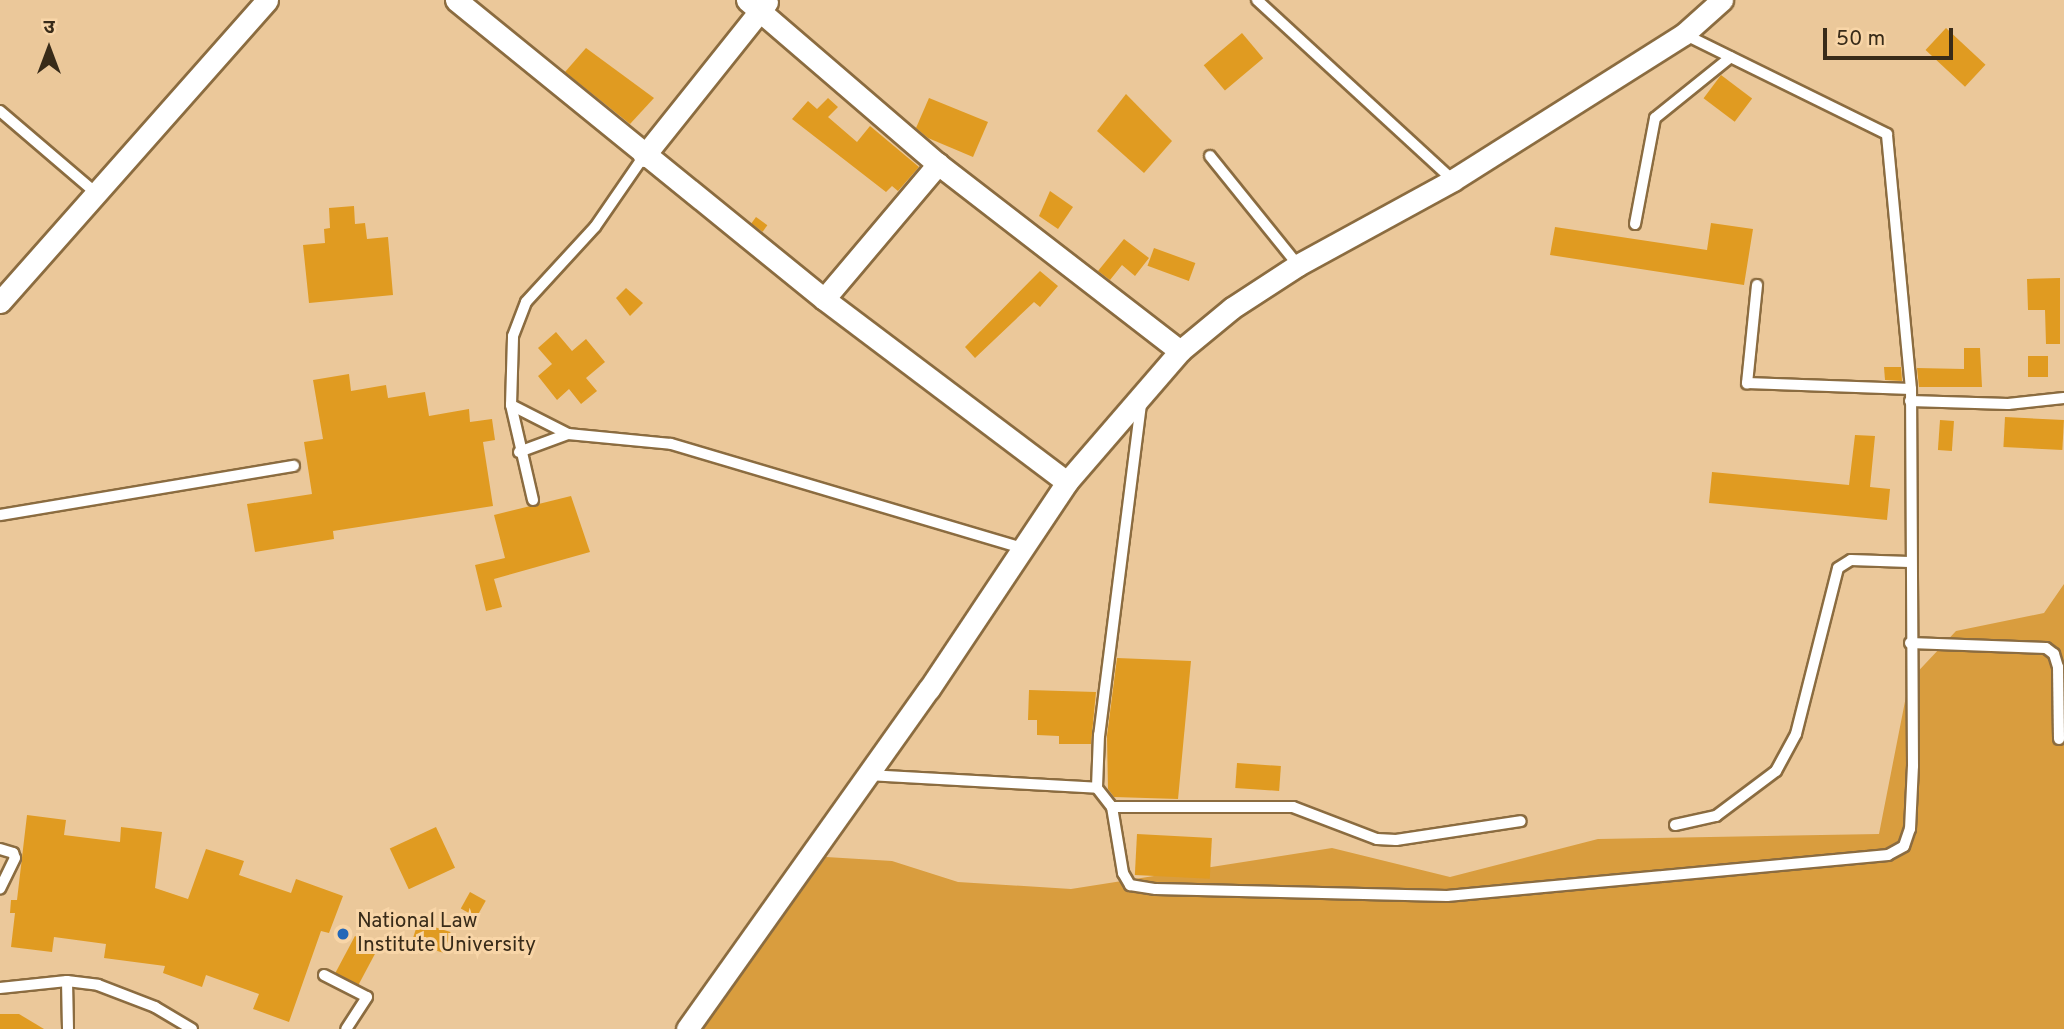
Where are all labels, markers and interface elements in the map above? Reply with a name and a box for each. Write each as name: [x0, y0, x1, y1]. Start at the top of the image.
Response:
north arrow: [14, 14, 84, 84]
scale bar: [1826, 14, 1955, 58]
text: उ: [43, 16, 55, 40]
text: 50 m: [1836, 26, 1885, 53]
place label: National Law Institute University: [357, 909, 536, 959]
marker: National Law Institute University: [335, 926, 351, 942]

